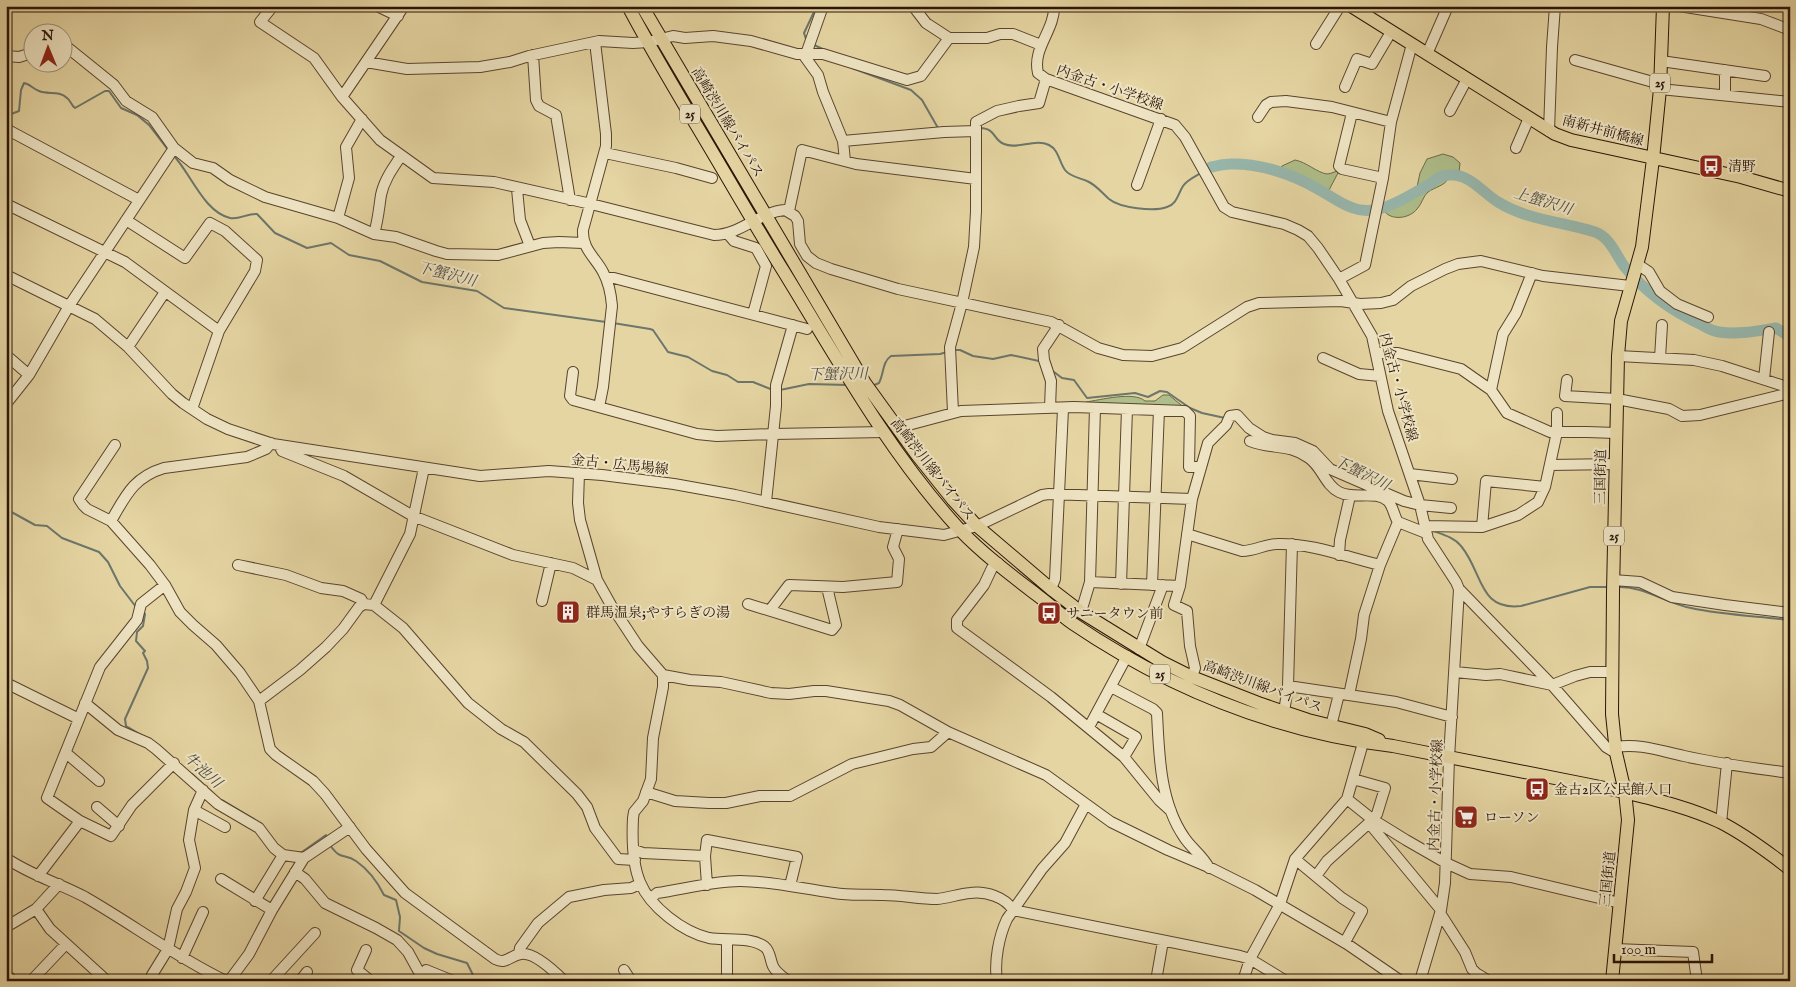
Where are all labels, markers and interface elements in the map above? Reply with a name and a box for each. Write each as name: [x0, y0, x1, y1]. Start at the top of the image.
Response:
north arrow: [22, 22, 72, 72]
text: N: [41, 27, 54, 45]
street label: 内金古・小学校線: [1054, 61, 1166, 115]
street label: 高崎渋川線バイパス: [687, 64, 767, 181]
road number: 25: [1650, 74, 1670, 92]
road number: 25: [680, 105, 700, 124]
street label: 南新井前橋線: [1560, 111, 1646, 151]
bus stop icon: 清野: [1698, 153, 1724, 179]
place label: 清野: [1728, 158, 1756, 176]
water label: 上蟹沢川: [1511, 184, 1576, 220]
water label: 下蟹沢川: [415, 258, 480, 291]
street label: 内金古・小学校線: [1375, 331, 1421, 444]
water label: 下蟹沢川: [808, 364, 870, 385]
street label: 高崎渋川線バイパス: [886, 415, 978, 525]
street label: 三国街道: [1592, 449, 1610, 505]
street label: 金古・広馬場線: [570, 451, 670, 479]
water label: 下蟹沢川: [1331, 452, 1395, 496]
road number: 25: [1604, 526, 1624, 546]
building icon: 群馬温泉;やすらぎの湯: [555, 599, 581, 625]
bus stop icon: サニータウン前: [1036, 600, 1062, 626]
place label: 群馬温泉;やすらぎの湯: [586, 604, 730, 622]
place label: サニータウン前: [1066, 605, 1163, 623]
street label: 高崎渋川線バイパス: [1201, 657, 1325, 717]
road number: 25: [1150, 664, 1170, 684]
street label: 内金古・小学校線: [1425, 739, 1447, 851]
water label: 牛池川: [180, 748, 227, 794]
bus stop icon: 金古2区公民館入口: [1524, 776, 1550, 802]
place label: 金古2区公民館入口: [1554, 781, 1673, 799]
supermarket icon: ローソン: [1453, 804, 1479, 830]
place label: ローソン: [1484, 809, 1539, 827]
street label: 三国街道: [1596, 850, 1620, 908]
scale bar: [1614, 932, 1711, 964]
text: 100 m: [1621, 940, 1657, 959]

